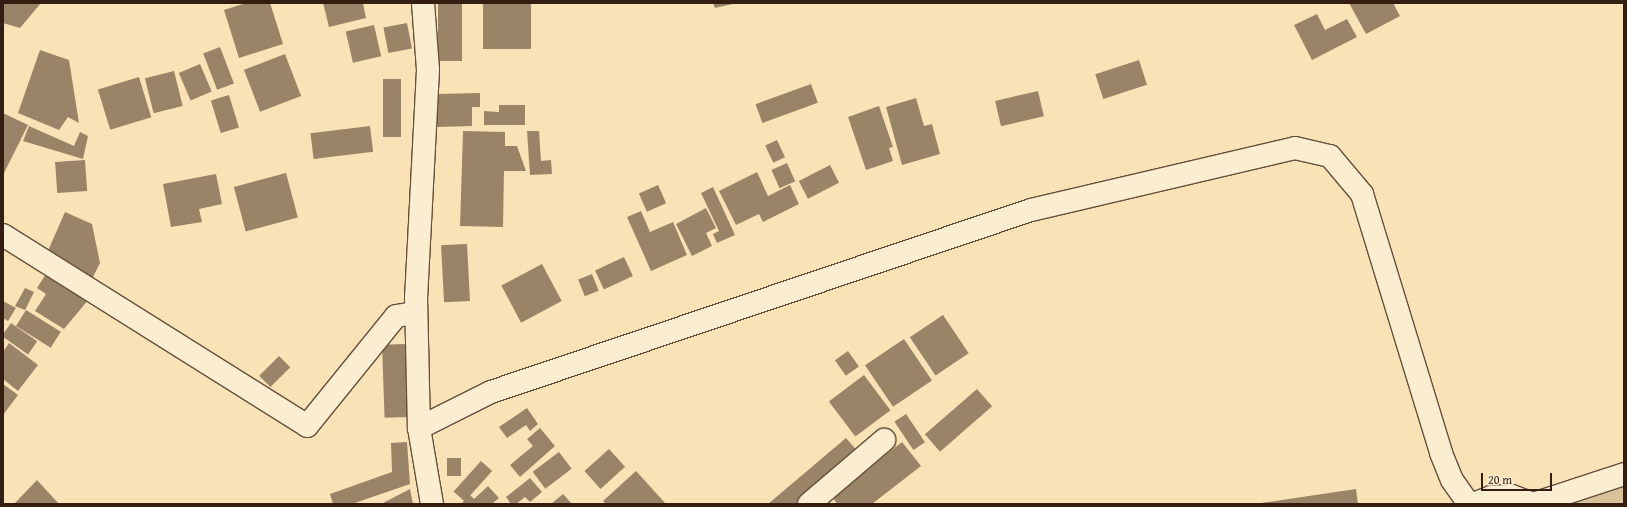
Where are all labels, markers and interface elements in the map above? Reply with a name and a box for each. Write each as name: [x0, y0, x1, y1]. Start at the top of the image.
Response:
scale bar: [1483, 465, 1554, 491]
text: 20 m: [1488, 471, 1512, 488]

